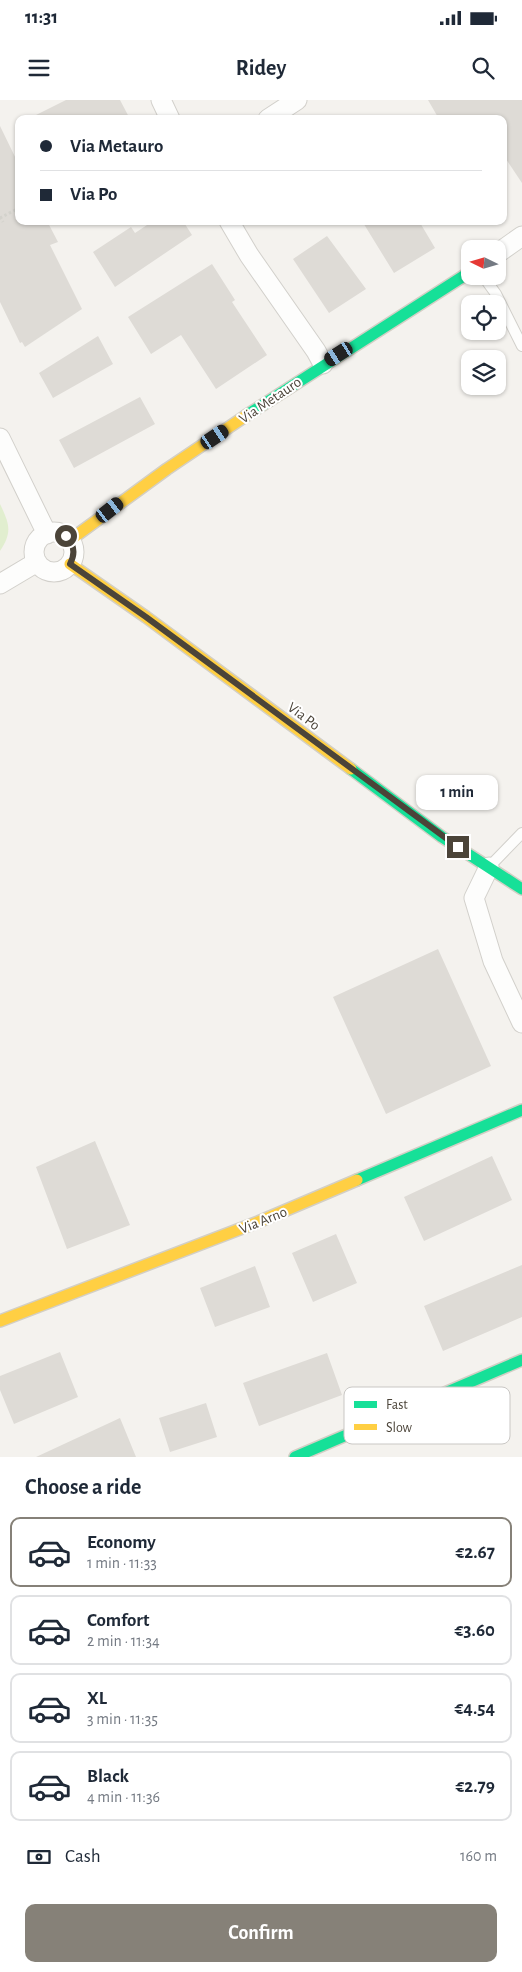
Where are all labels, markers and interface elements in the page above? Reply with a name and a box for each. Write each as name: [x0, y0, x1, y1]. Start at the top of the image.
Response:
text: 11:31: [25, 8, 58, 27]
icon: menu: [25, 54, 53, 82]
icon: search: [469, 54, 497, 82]
text: Ridey: [236, 57, 286, 79]
text: Via Metauro: [70, 137, 163, 156]
text: Via Po: [70, 185, 117, 204]
north arrow: [461, 240, 506, 285]
map controls: [461, 240, 506, 395]
button: locate: [461, 295, 506, 340]
car: [322, 340, 355, 368]
button: layers: [461, 350, 506, 395]
street label: Via Metauro: [237, 374, 304, 427]
car: [198, 422, 231, 452]
car: [93, 495, 126, 525]
route start: [55, 525, 77, 547]
street label: Via Po: [285, 700, 323, 733]
callout: 1 min: [417, 774, 499, 810]
text: 1 min: [440, 784, 474, 800]
route end: [447, 836, 469, 858]
street label: Via Arno: [237, 1204, 289, 1237]
legend: [344, 1387, 510, 1444]
text: Fast: [386, 1398, 408, 1412]
text: Slow: [386, 1421, 413, 1435]
text: Choose a ride: [25, 1476, 141, 1498]
icon: car: [27, 1530, 72, 1575]
text: Economy: [87, 1533, 156, 1552]
text: €2.67: [455, 1543, 495, 1562]
text: 1 min · 11:33: [87, 1555, 157, 1571]
icon: car: [27, 1608, 72, 1653]
text: Comfort: [87, 1611, 149, 1630]
text: €3.60: [455, 1621, 495, 1640]
text: 2 min · 11:34: [87, 1633, 160, 1649]
icon: car: [27, 1686, 72, 1731]
text: XL: [87, 1689, 107, 1708]
text: €4.54: [454, 1699, 495, 1718]
text: 3 min · 11:35: [87, 1711, 158, 1727]
icon: car: [27, 1764, 72, 1809]
text: Black: [87, 1767, 129, 1786]
text: €2.79: [455, 1777, 495, 1796]
text: 4 min · 11:36: [87, 1789, 160, 1805]
icon: cash: [25, 1843, 53, 1871]
text: Cash: [65, 1847, 101, 1866]
text: 160 m: [460, 1848, 497, 1864]
button: Confirm: [25, 1904, 497, 1962]

